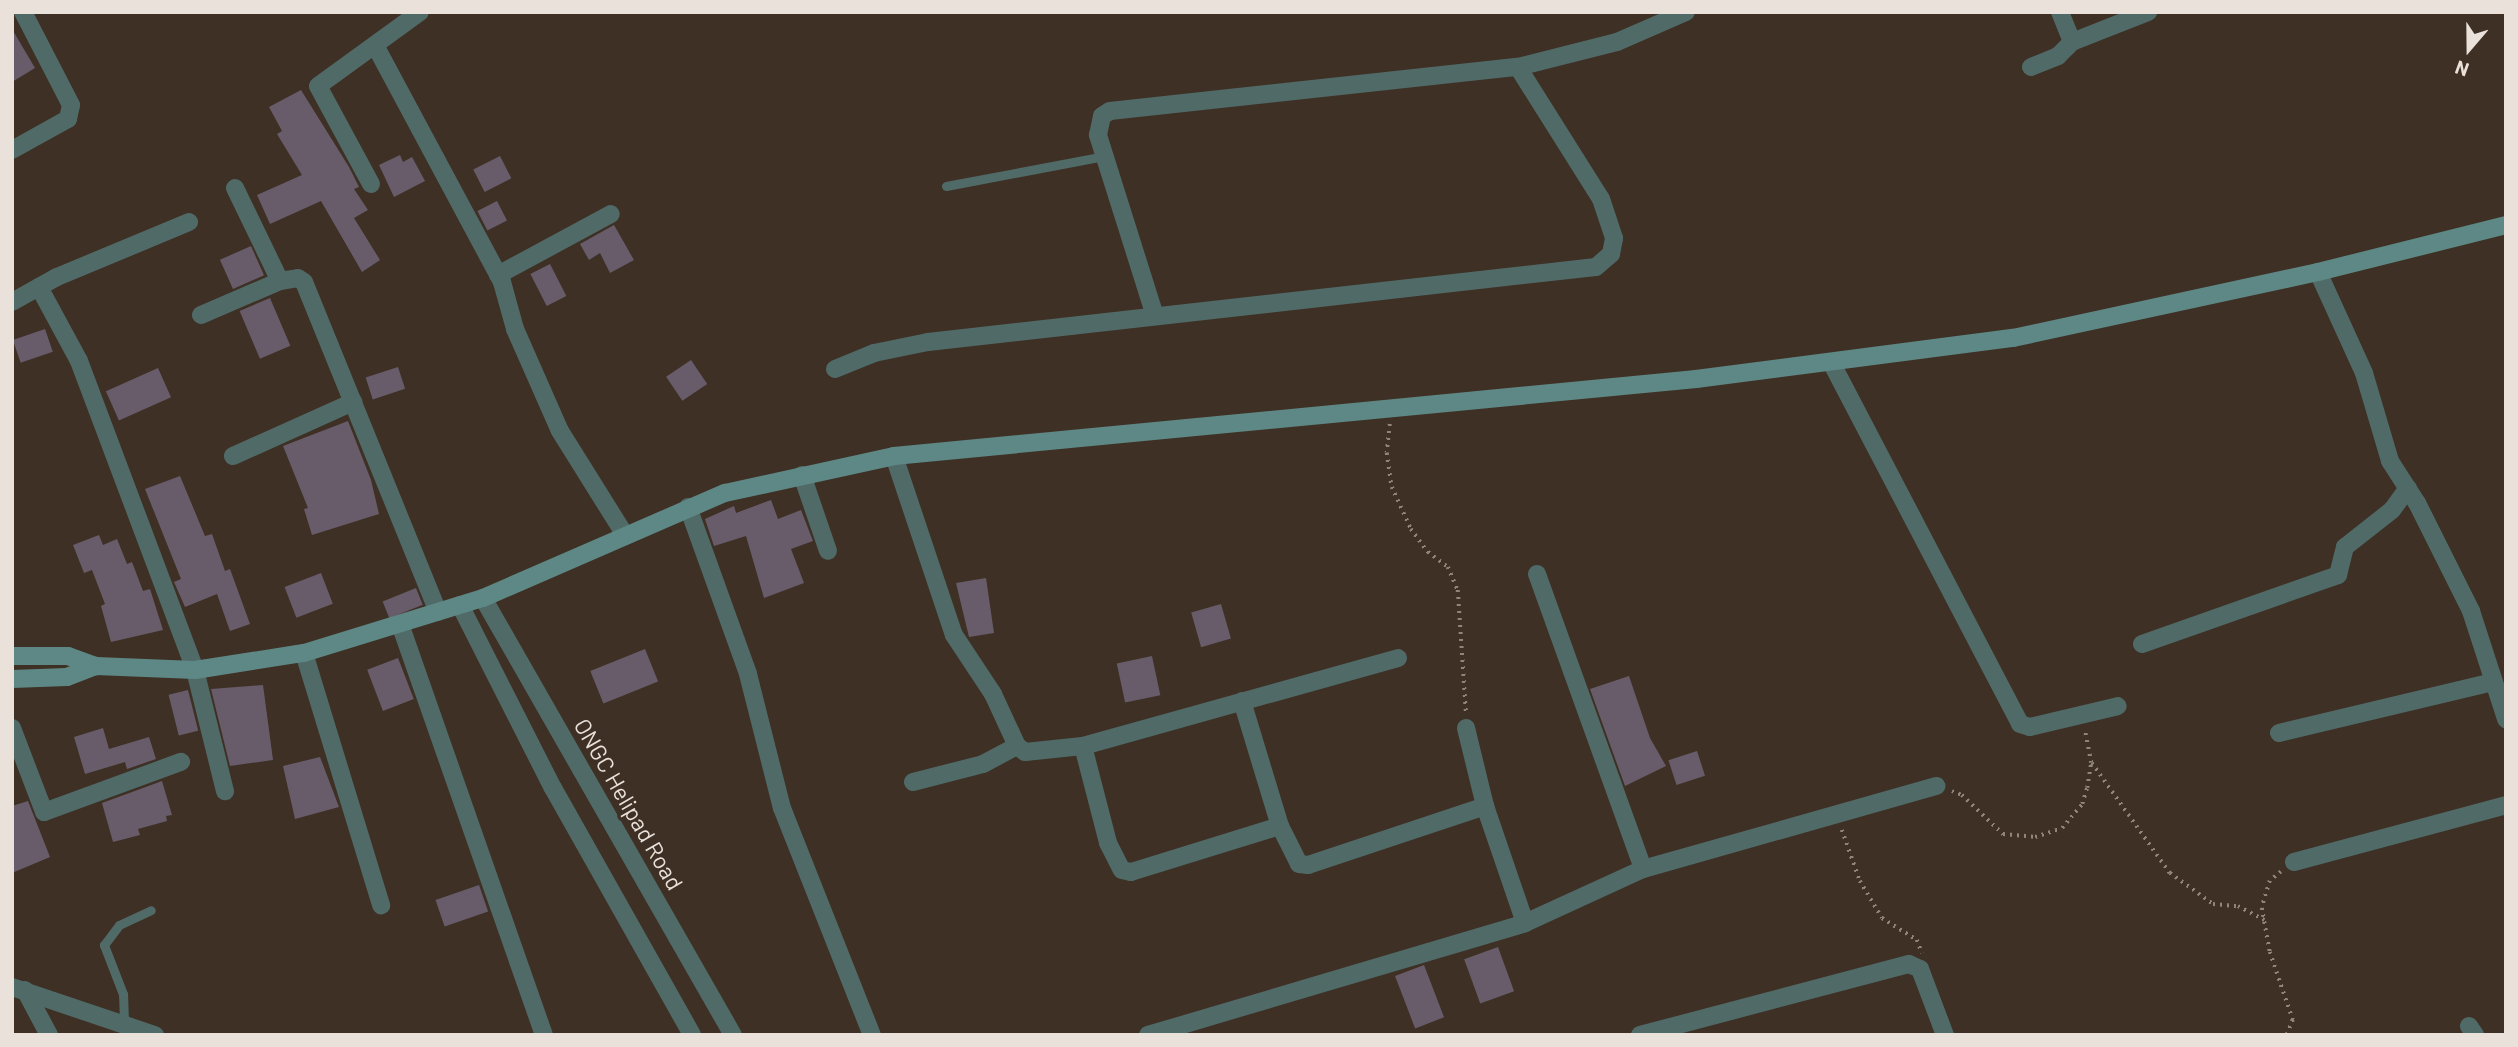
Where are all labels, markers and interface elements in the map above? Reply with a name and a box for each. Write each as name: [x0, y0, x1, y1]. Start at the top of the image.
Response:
north arrow: [2434, 14, 2504, 84]
text: N: [2452, 56, 2472, 82]
street label: ONGC Helipad Road: [569, 713, 689, 895]

